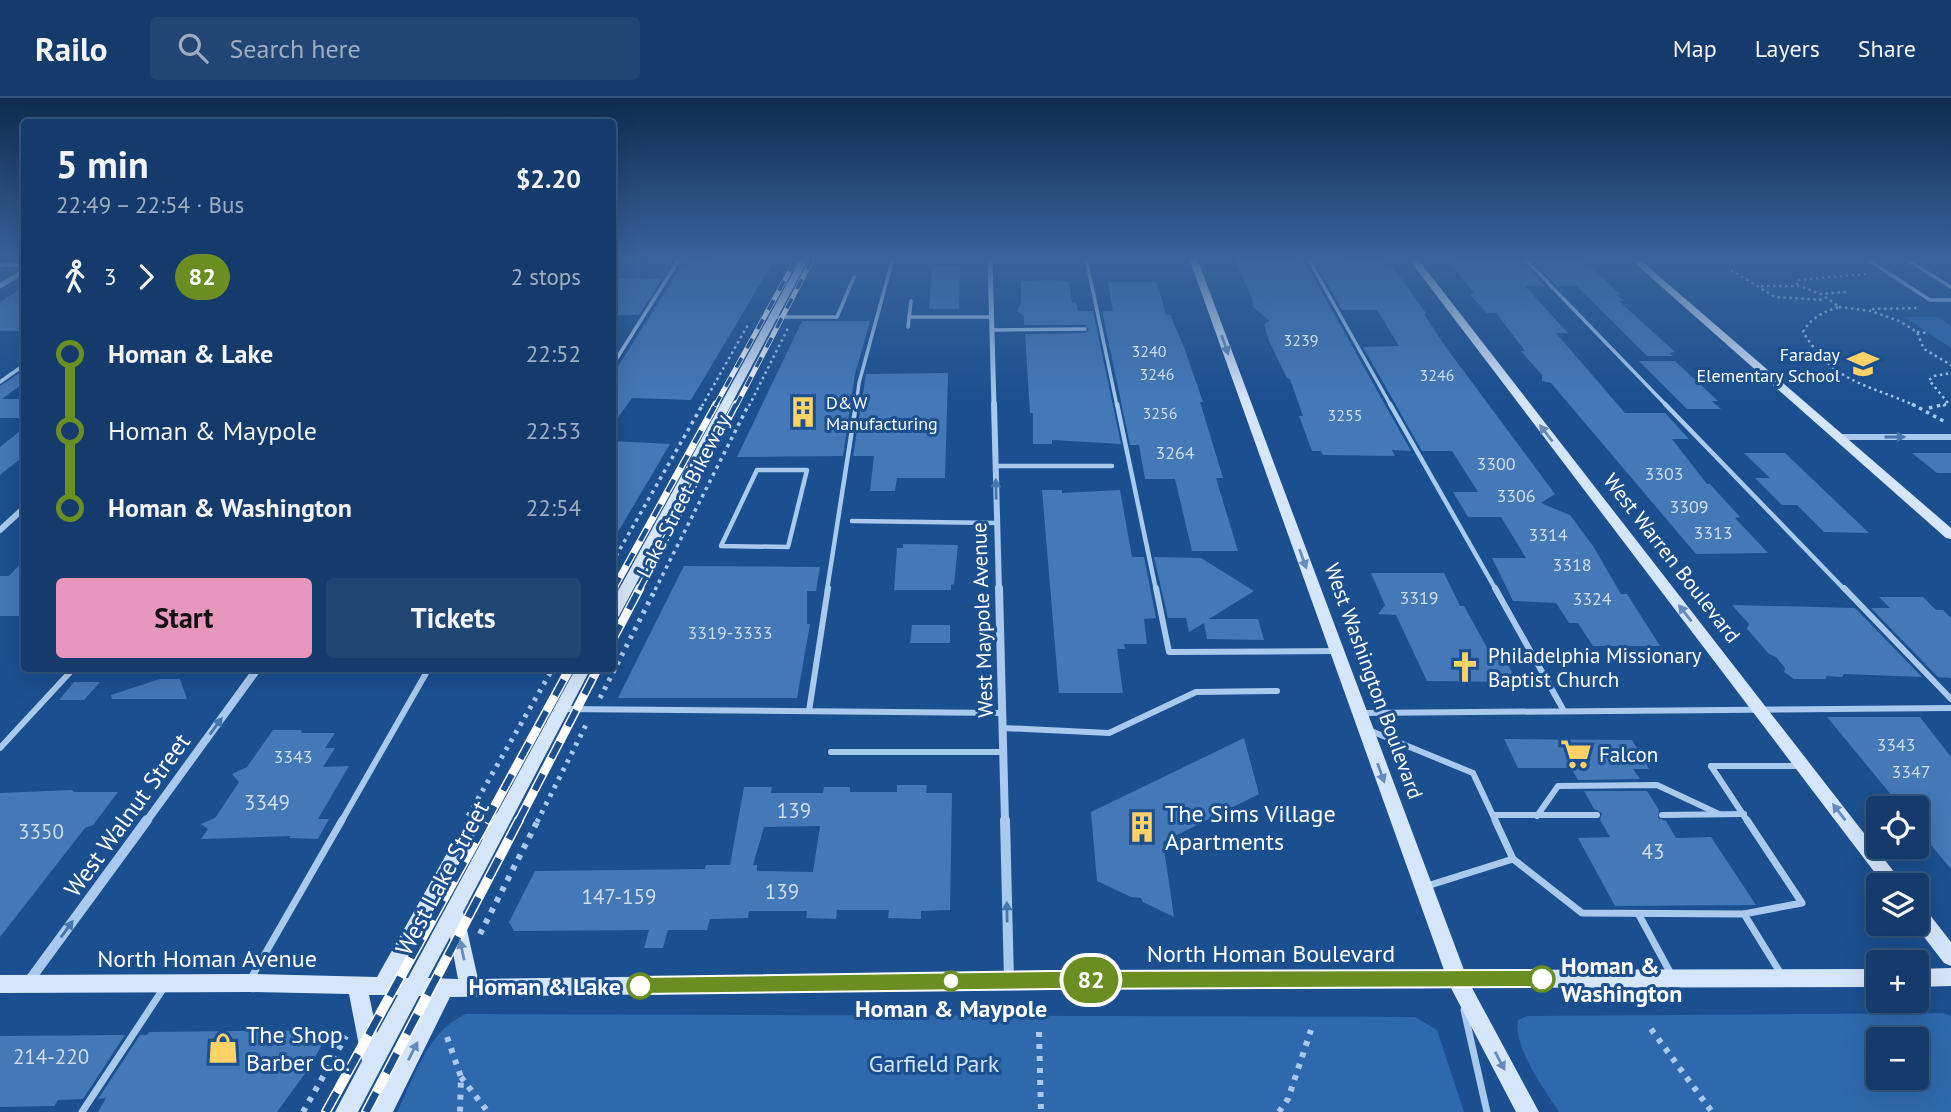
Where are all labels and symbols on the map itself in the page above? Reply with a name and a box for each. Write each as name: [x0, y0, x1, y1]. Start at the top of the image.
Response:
house number: 3239: [1284, 330, 1318, 350]
one-way arrow: [1220, 335, 1231, 356]
house number: 3240: [1132, 341, 1167, 361]
place label: Faraday Elementary School: [1697, 343, 1841, 387]
school or university icon: Faraday Elementary School: [1846, 347, 1880, 381]
house number: 3246: [1140, 364, 1174, 384]
house number: 3246: [1420, 365, 1454, 385]
place label: D&W Manufacturing: [826, 391, 938, 435]
building icon: D&W Manufacturing: [786, 395, 820, 429]
house number: 3256: [1143, 403, 1177, 423]
house number: 3255: [1328, 405, 1362, 425]
street label: Lake Street Bikeway: [630, 410, 736, 582]
one-way arrow: [1539, 424, 1554, 442]
one-way arrow: [1884, 431, 1906, 443]
house number: 3264: [1155, 441, 1195, 464]
house number: 3300: [1476, 452, 1516, 475]
house number: 3303: [1644, 462, 1684, 485]
street label: West Warren Boulevard: [1597, 468, 1747, 648]
one-way arrow: [991, 478, 1002, 500]
house number: 3306: [1496, 484, 1536, 507]
house number: 3309: [1669, 495, 1709, 518]
house number: 3313: [1693, 521, 1733, 544]
street label: West Maypole Avenue: [965, 522, 999, 718]
house number: 3314: [1528, 523, 1568, 546]
one-way arrow: [1298, 548, 1309, 569]
house number: 3318: [1552, 553, 1592, 576]
street label: West Washington Boulevard: [1319, 559, 1429, 803]
house number: 3319: [1399, 586, 1439, 609]
house number: 3324: [1572, 587, 1612, 610]
one-way arrow: [1678, 604, 1693, 622]
house number: 3319-3333: [688, 621, 772, 644]
place label: Philadelphia Missionary Baptist Church: [1488, 642, 1702, 693]
church icon: Philadelphia Missionary Baptist Church: [1448, 650, 1482, 684]
one-way arrow: [209, 717, 223, 735]
street label: West Walnut Street: [57, 727, 197, 903]
house number: 3343: [1876, 733, 1916, 756]
supermarket icon: Falcon: [1559, 737, 1593, 771]
place label: Falcon: [1599, 741, 1658, 768]
house number: 3343: [273, 745, 313, 768]
house number: 3347: [1891, 760, 1931, 783]
one-way arrow: [1376, 762, 1387, 783]
house number: 3349: [244, 789, 290, 816]
street label: West Lake Street: [388, 795, 496, 961]
house number: 139: [777, 797, 811, 824]
place label: The Sims Village Apartments: [1165, 798, 1336, 857]
one-way arrow: [1833, 803, 1847, 821]
building icon: The Sims Village Apartments: [1125, 810, 1159, 844]
house number: 3350: [18, 818, 64, 845]
house number: 43: [1642, 838, 1664, 865]
house number: 139: [765, 878, 799, 905]
house number: 147-159: [582, 883, 656, 910]
one-way arrow: [1002, 901, 1013, 923]
one-way arrow: [60, 920, 74, 938]
street label: North Homan Boulevard: [1147, 938, 1395, 969]
one-way arrow: [456, 939, 467, 961]
street label: North Homan Avenue: [97, 943, 317, 974]
place label: Homan & Washington: [1561, 950, 1682, 1009]
line badge: 82: [1060, 957, 1122, 1003]
marker: Homan & Washington: [1529, 966, 1555, 992]
place label: Homan & Lake: [469, 971, 621, 1002]
marker: Homan & Maypole: [941, 971, 961, 991]
marker: Homan & Lake: [627, 973, 653, 999]
place label: Homan & Maypole: [855, 993, 1047, 1024]
place label: The Shop Barber Co.: [246, 1019, 350, 1078]
shop icon: The Shop Barber Co.: [206, 1031, 240, 1065]
one-way arrow: [408, 1041, 419, 1061]
house number: 214-220: [13, 1043, 89, 1070]
park label: Garfield Park: [869, 1048, 1000, 1079]
one-way arrow: [1494, 1052, 1506, 1071]

